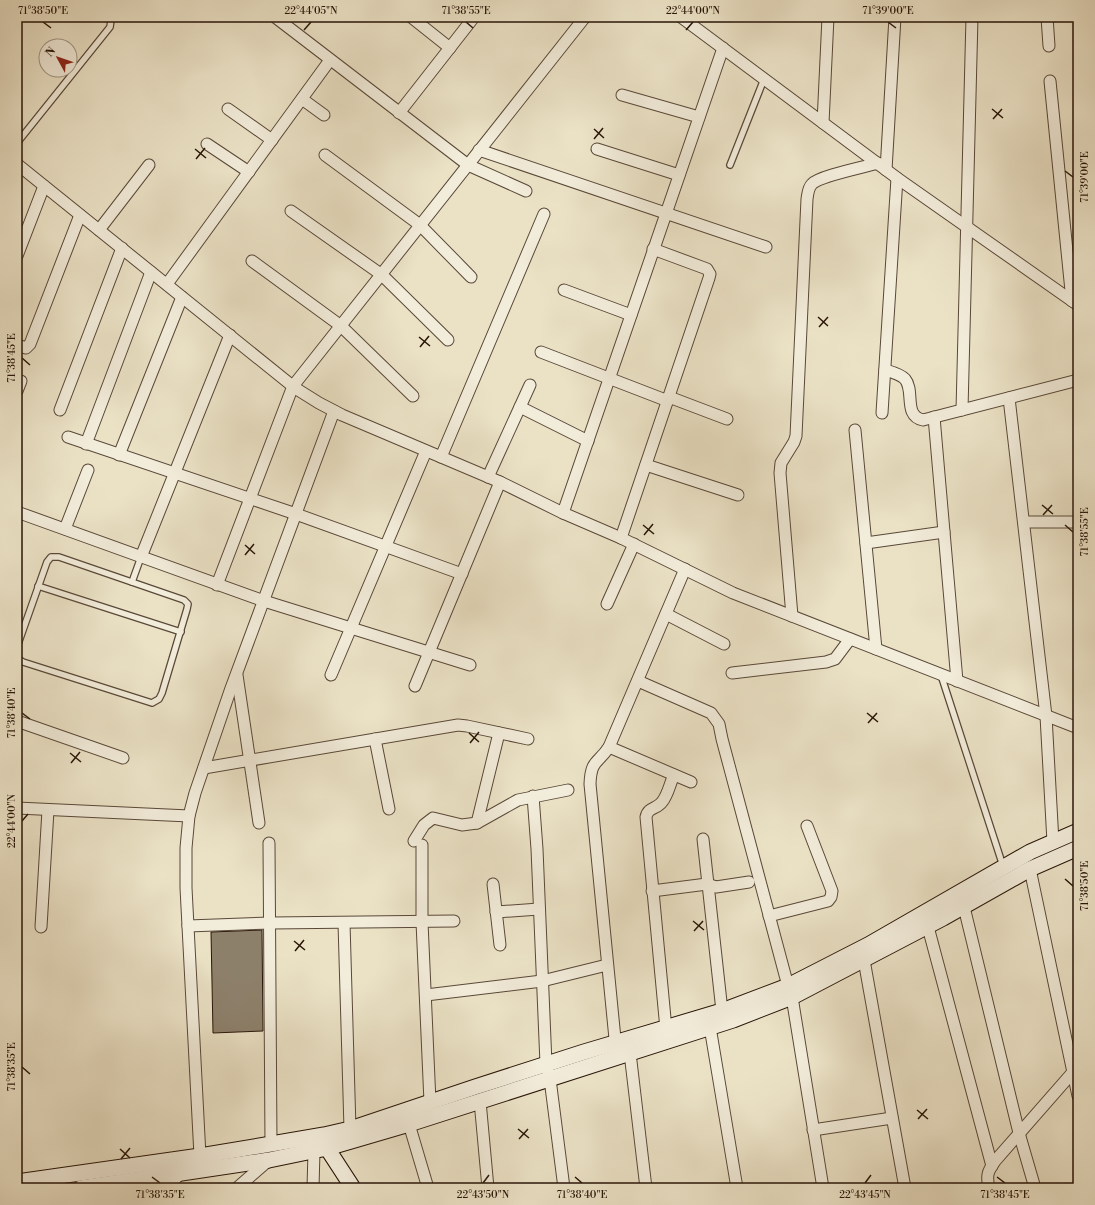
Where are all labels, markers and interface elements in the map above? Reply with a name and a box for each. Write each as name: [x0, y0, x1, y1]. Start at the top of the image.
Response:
text: 71°38'50"E: [18, 5, 68, 17]
text: 22°44'05"N: [285, 5, 338, 17]
text: 71°38'55"E: [441, 5, 491, 17]
text: 22°44'00"N: [666, 5, 721, 17]
text: 71°39'00"E: [862, 5, 914, 17]
north arrow: [38, 38, 78, 78]
text: N: [43, 44, 59, 60]
text: 71°39'00"E: [1079, 151, 1091, 203]
text: 71°38'45"E: [6, 333, 18, 383]
text: 71°38'55"E: [1079, 507, 1091, 557]
text: 71°38'40"E: [6, 688, 18, 738]
text: 22°44'00"N: [6, 793, 18, 848]
text: 71°38'50"E: [1079, 861, 1091, 911]
text: 71°38'35"E: [6, 1042, 18, 1092]
text: 71°38'35"E: [135, 1189, 185, 1201]
text: 22°43'50"N: [457, 1189, 510, 1201]
text: 71°38'40"E: [557, 1189, 607, 1201]
text: 22°43'45"N: [839, 1189, 891, 1201]
text: 71°38'45"E: [980, 1189, 1030, 1201]

